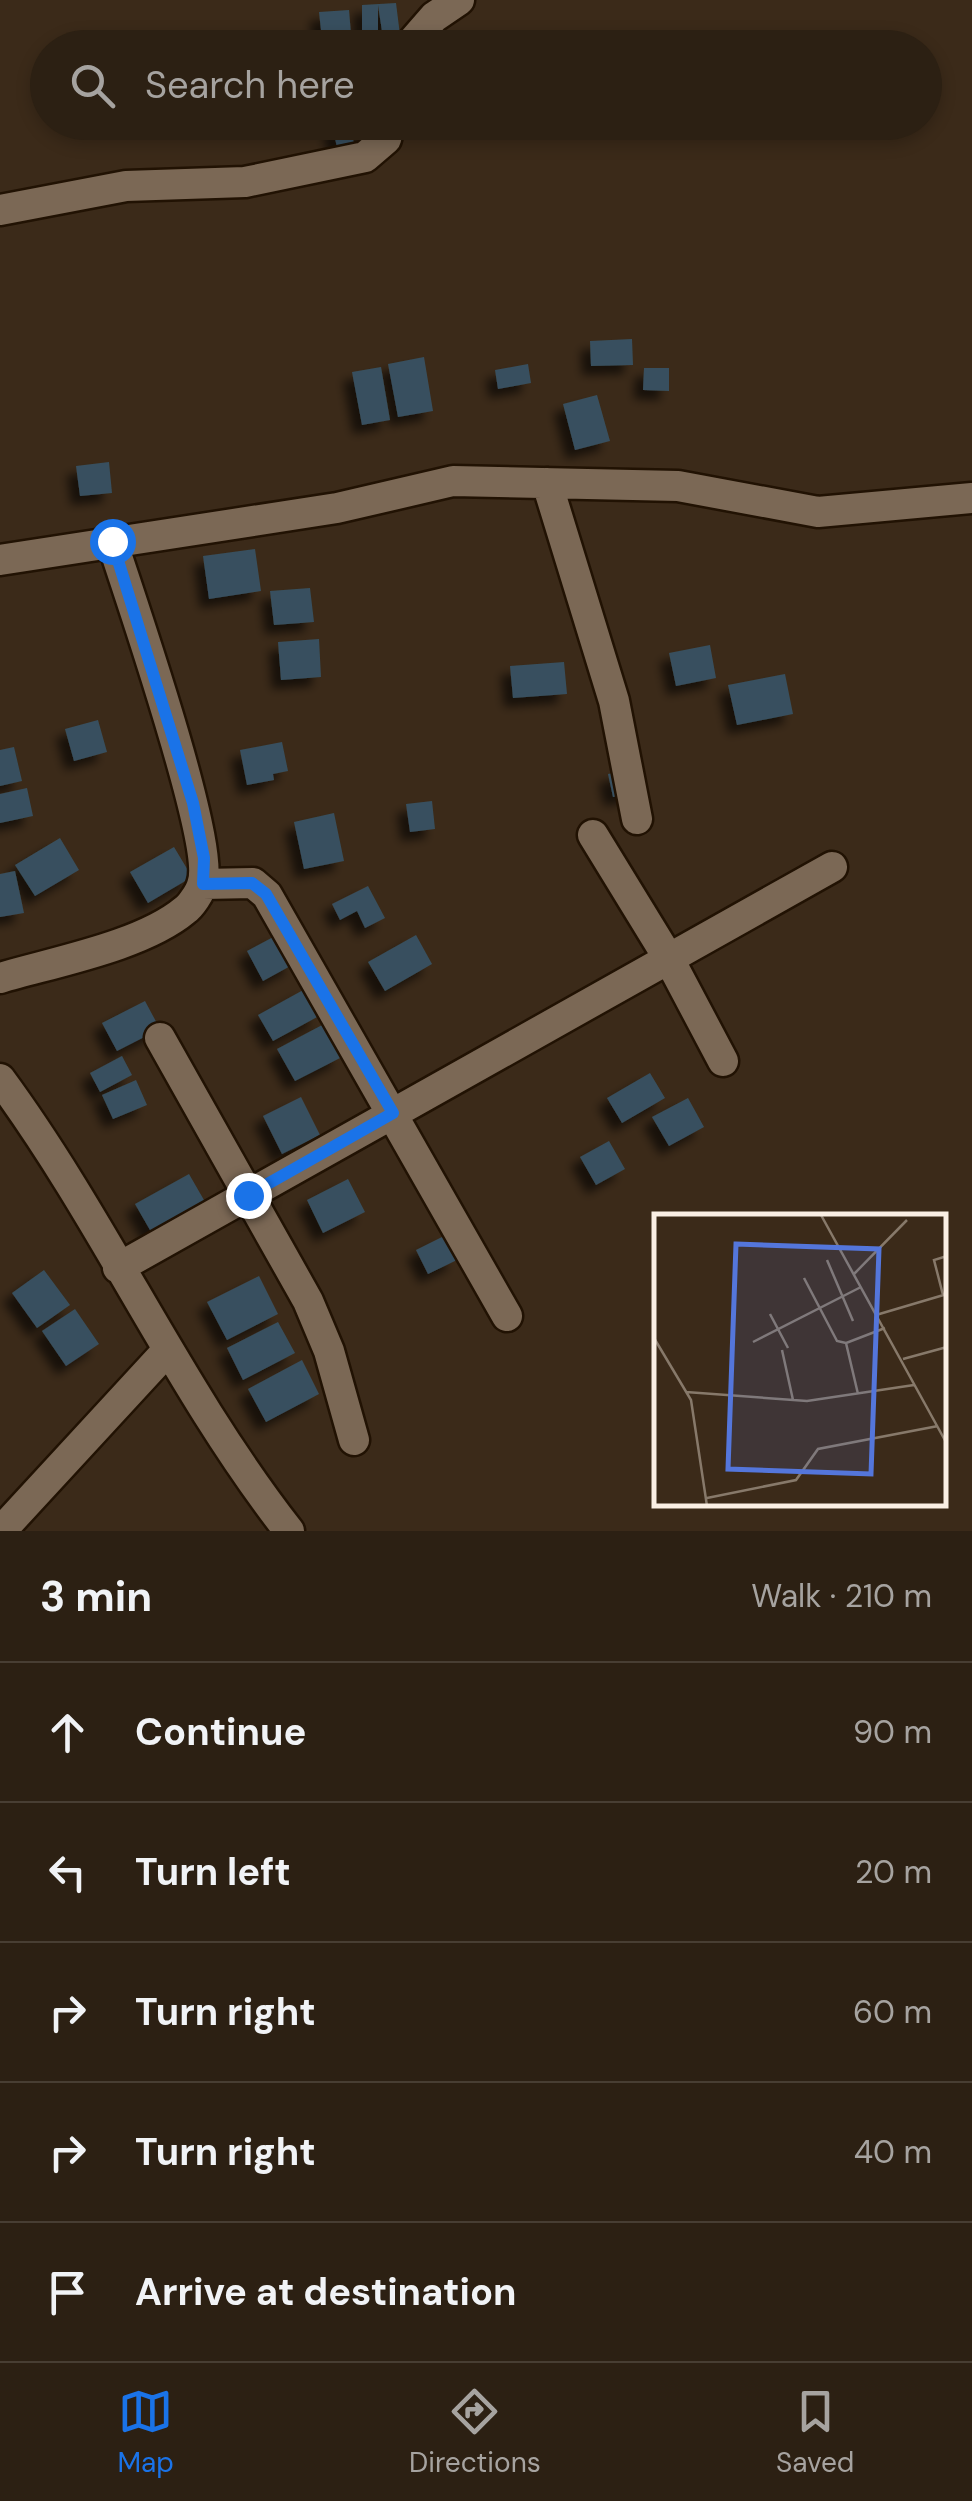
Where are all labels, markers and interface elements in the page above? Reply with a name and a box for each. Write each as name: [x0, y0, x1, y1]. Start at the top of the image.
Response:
search box: [30, 30, 942, 140]
icon: search: [65, 58, 120, 113]
text: Search here: [145, 60, 355, 110]
route start: [90, 519, 136, 565]
route end: [226, 1173, 272, 1219]
inset map: [654, 1214, 947, 1506]
text: 3 min: [40, 1569, 152, 1624]
text: Walk · 210 m: [751, 1575, 932, 1617]
icon: ahead: [40, 1705, 95, 1760]
text: Continue: [135, 1707, 306, 1757]
text: 90 m: [853, 1711, 932, 1753]
icon: left: [40, 1845, 95, 1900]
text: Turn left: [135, 1847, 291, 1897]
text: 20 m: [855, 1851, 932, 1893]
icon: right: [40, 1985, 95, 2040]
text: Turn right: [135, 1987, 316, 2037]
text: 60 m: [853, 1991, 932, 2033]
icon: right: [40, 2125, 95, 2180]
text: Turn right: [135, 2127, 316, 2177]
text: 40 m: [854, 2131, 932, 2173]
icon: arrive: [40, 2265, 95, 2320]
text: Arrive at destination: [135, 2267, 517, 2317]
tab: Map: [118, 2384, 174, 2481]
tab: Directions: [409, 2384, 541, 2481]
tab: Saved: [776, 2384, 854, 2481]

